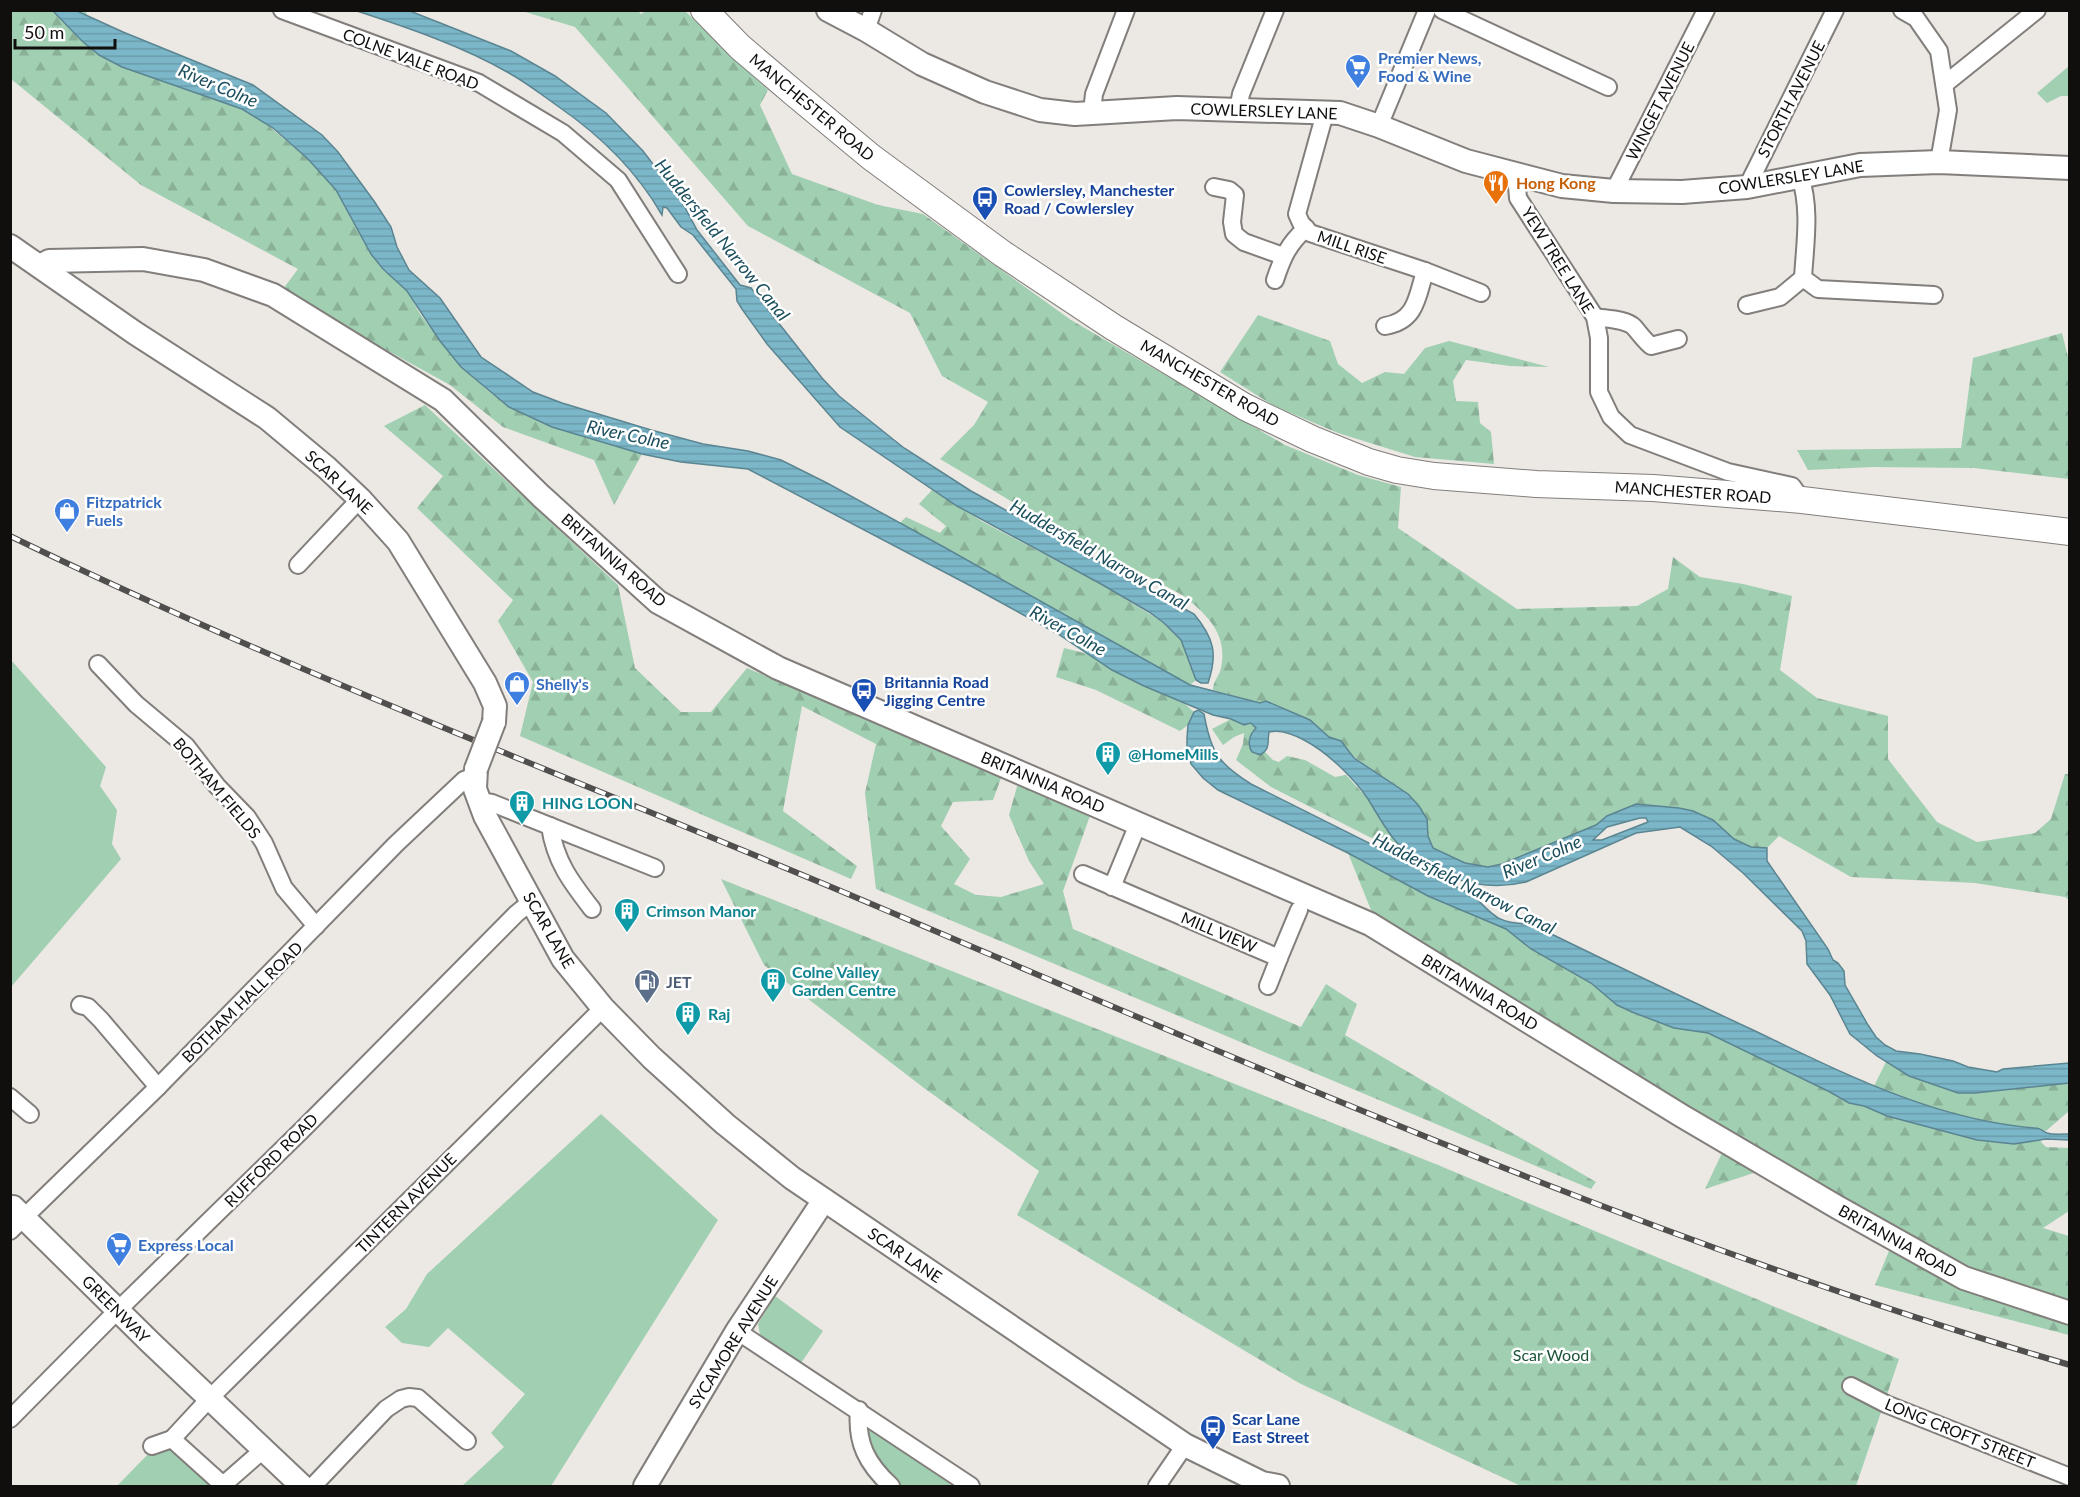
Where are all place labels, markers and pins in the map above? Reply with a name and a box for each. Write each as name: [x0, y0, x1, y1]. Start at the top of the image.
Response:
place label: Premier News, Food & Wine: [1378, 48, 1482, 85]
supermarket icon: Premier News, Food & Wine: [1343, 52, 1373, 90]
restaurant icon: Hong Kong: [1481, 168, 1511, 206]
place label: Hong Kong: [1516, 173, 1596, 192]
place label: Cowlersley, Manchester Road / Cowlersley: [1004, 180, 1174, 217]
bus stop icon: Cowlersley, Manchester Road / Cowlersley: [970, 184, 1000, 222]
place label: Fitzpatrick Fuels: [86, 492, 162, 529]
shop icon: Fitzpatrick Fuels: [52, 496, 82, 534]
shop icon: Shelly's: [502, 669, 532, 707]
place label: Britannia Road Jigging Centre: [884, 672, 989, 709]
place label: Shelly's: [536, 674, 589, 693]
bus stop icon: Britannia Road Jigging Centre: [849, 676, 879, 714]
building icon: @HomeMills: [1093, 739, 1123, 777]
place label: @HomeMills: [1128, 744, 1219, 763]
building icon: HING LOON: [507, 788, 537, 826]
place label: HING LOON: [542, 793, 633, 812]
building icon: Crimson Manor: [612, 896, 642, 934]
place label: Crimson Manor: [646, 901, 756, 920]
place label: Colne Valley Garden Centre: [792, 962, 897, 999]
building icon: Colne Valley Garden Centre: [758, 966, 788, 1004]
fuel station icon: JET: [632, 967, 662, 1005]
place label: JET: [666, 972, 692, 991]
building icon: Raj: [673, 999, 703, 1037]
place label: Raj: [708, 1004, 730, 1023]
supermarket icon: Express Local: [104, 1230, 134, 1268]
place label: Express Local: [138, 1235, 234, 1254]
place label: Scar Lane East Street: [1232, 1409, 1309, 1446]
bus stop icon: Scar Lane East Street: [1198, 1413, 1228, 1451]

